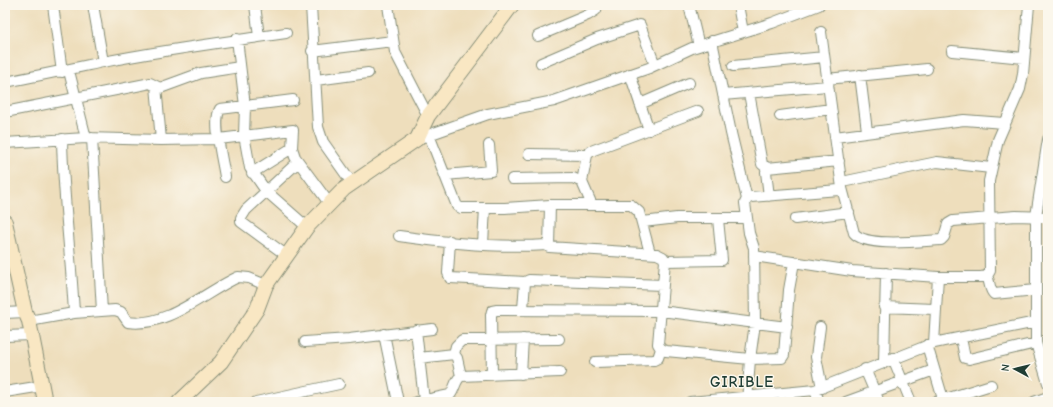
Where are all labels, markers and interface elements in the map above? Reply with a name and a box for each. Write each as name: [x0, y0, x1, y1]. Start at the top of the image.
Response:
north arrow: [995, 349, 1035, 389]
text: N: [999, 363, 1012, 372]
district label: GIRIBLE: [710, 373, 774, 391]

